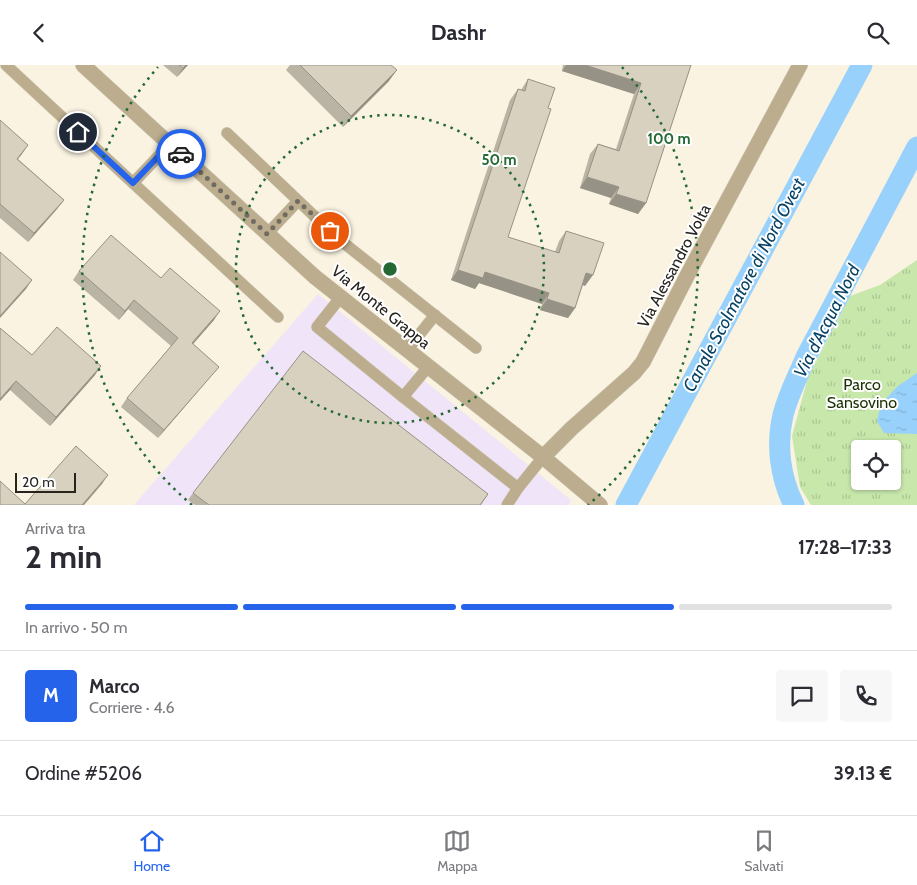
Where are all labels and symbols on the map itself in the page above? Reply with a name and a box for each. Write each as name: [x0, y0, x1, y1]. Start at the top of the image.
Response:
pin: [57, 111, 99, 153]
courier: [156, 129, 206, 179]
text: 100 m: [647, 130, 691, 148]
text: 50 m: [481, 151, 517, 169]
water label: Canale Scolmatore di Nord Ovest: [678, 174, 810, 396]
street label: Via Alessandro Volta: [633, 201, 715, 331]
pin: [309, 210, 351, 252]
centre of rings: [381, 260, 399, 278]
water label: Via d'Acqua Nord: [789, 260, 865, 381]
street label: Via Monte Grappa: [328, 261, 434, 353]
park label: Parco Sansovino: [827, 375, 897, 412]
scale bar: [15, 470, 76, 493]

